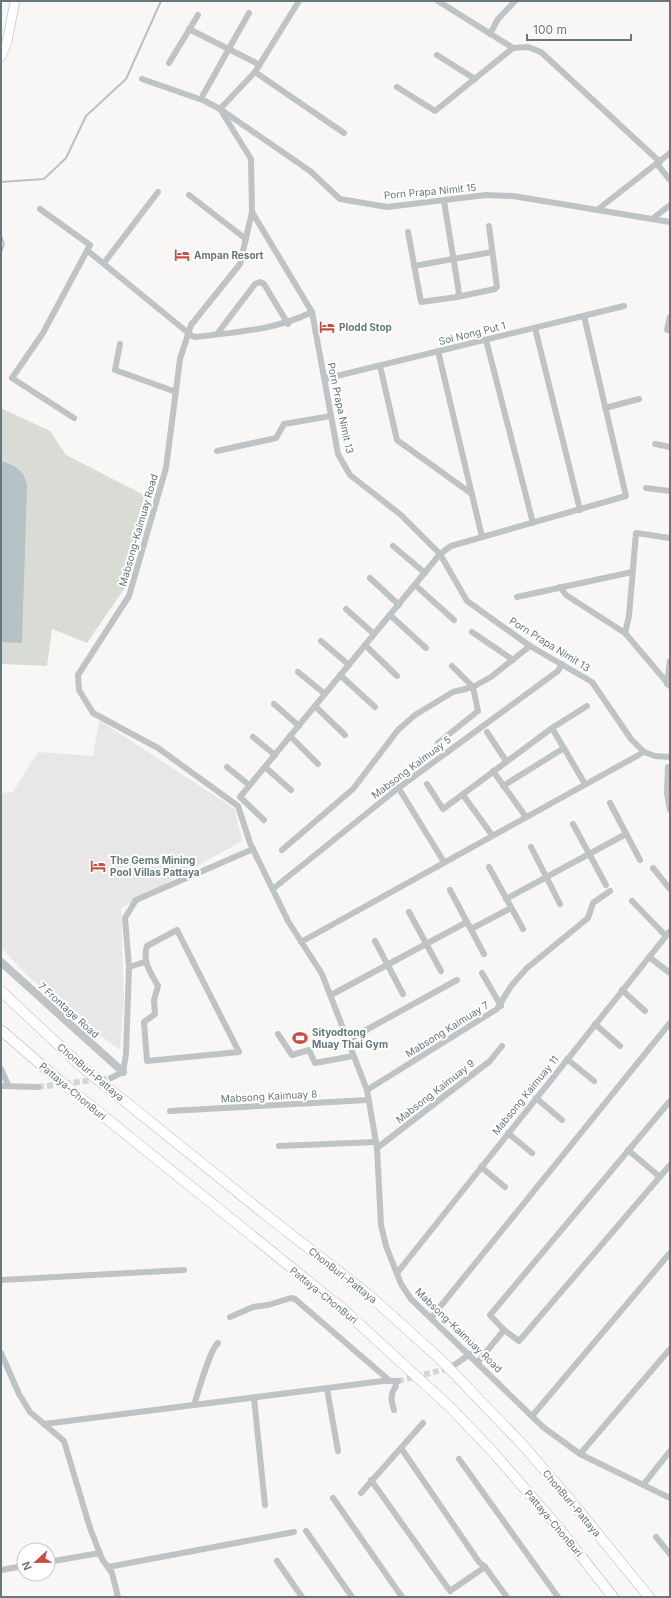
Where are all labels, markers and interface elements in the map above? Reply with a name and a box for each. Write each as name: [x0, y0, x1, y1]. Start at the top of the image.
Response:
scale bar: [527, 16, 631, 42]
text: 100 m: [533, 22, 567, 37]
street label: Porn Prapa Nimit 15: [383, 181, 477, 201]
hotel icon: Ampan Resort: [173, 246, 191, 264]
place label: Ampan Resort: [194, 249, 264, 261]
hotel icon: Plodd Stop: [318, 318, 336, 336]
street label: Soi Nong Put 1: [437, 319, 507, 347]
place label: Plodd Stop: [339, 321, 392, 333]
street label: Porn Prapa Nimit 13: [325, 361, 357, 455]
street label: Mabsong-Kaimuay Road: [116, 473, 160, 587]
street label: Porn Prapa Nimit 13: [507, 614, 593, 674]
street label: Mabsong Kaimuay 5: [369, 733, 453, 801]
place label: The Gems Mining Pool Villas Pattaya: [110, 854, 200, 879]
hotel icon: The Gems Mining Pool Villas Pattaya: [89, 857, 107, 875]
street label: 7 Frontage Road: [36, 980, 102, 1040]
street label: Mabsong Kaimuay 7: [403, 998, 491, 1059]
place label: Sityodtong Muay Thai Gym: [312, 1026, 388, 1051]
sports icon: Sityodtong Muay Thai Gym: [291, 1029, 309, 1047]
street label: ChonBuri-Pattaya: [55, 1041, 127, 1103]
street label: Mabsong Kaimuay 11: [489, 1053, 561, 1137]
street label: Mabsong Kaimuay 9: [393, 1057, 477, 1125]
street label: Pattaya-ChonBuri: [37, 1060, 109, 1122]
street label: Mabsong Kaimuay 8: [221, 1087, 317, 1105]
street label: ChonBuri-Pattaya: [306, 1245, 380, 1305]
street label: Pattaya-ChonBuri: [288, 1264, 360, 1326]
street label: Mabsong-Kaimuay Road: [413, 1285, 505, 1375]
street label: ChonBuri-Pattaya: [541, 1467, 603, 1539]
street label: Pattaya-ChonBuri: [523, 1487, 585, 1559]
north arrow: [16, 1542, 56, 1582]
text: N: [19, 1559, 35, 1572]

